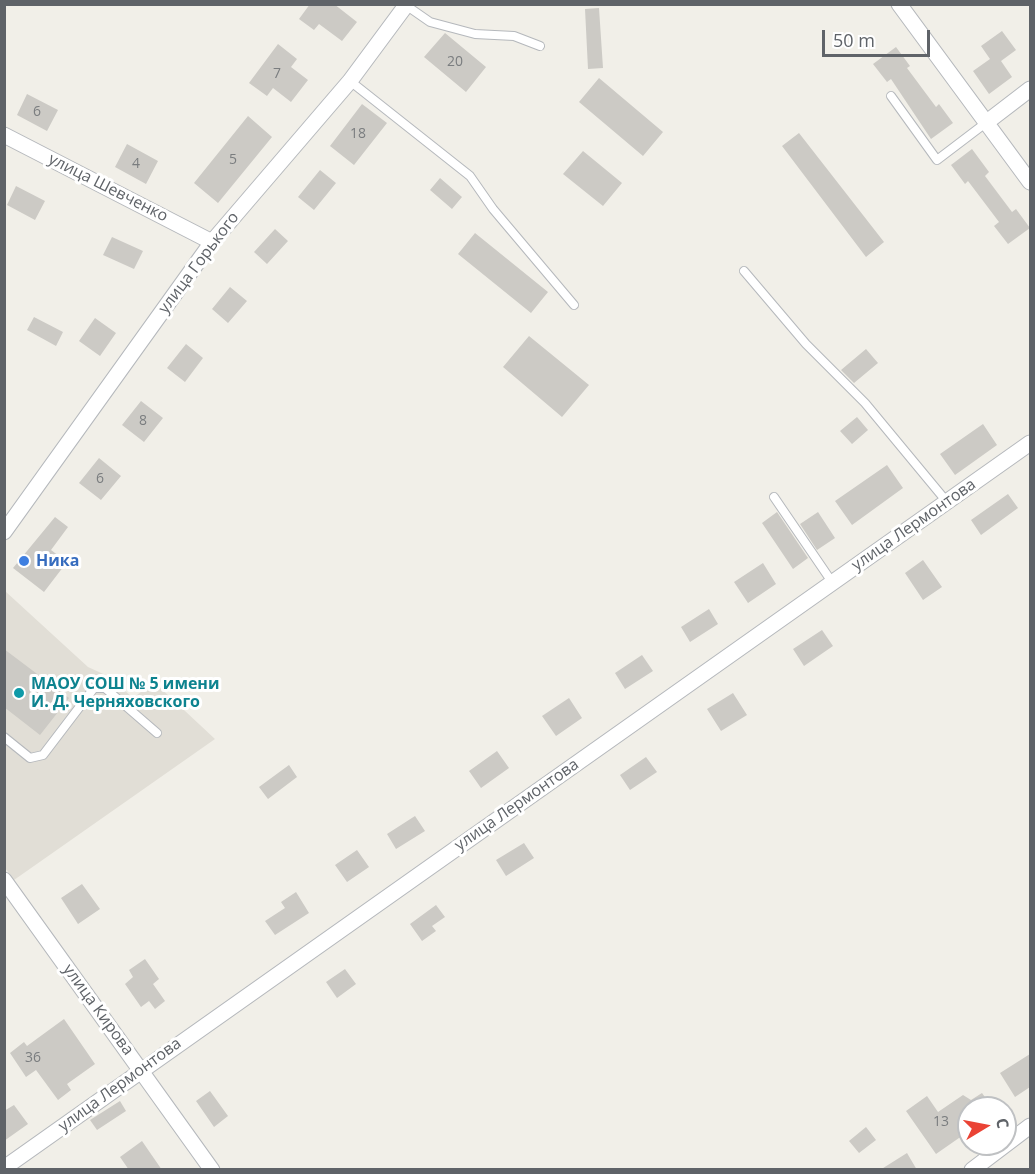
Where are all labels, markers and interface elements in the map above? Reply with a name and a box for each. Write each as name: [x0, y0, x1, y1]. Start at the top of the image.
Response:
scale bar: [825, 18, 933, 56]
text: 50 m: [833, 28, 875, 52]
house number: 20: [447, 54, 463, 70]
house number: 7: [273, 66, 281, 82]
house number: 6: [33, 104, 41, 120]
house number: 18: [350, 126, 366, 142]
street label: улица Шевченко: [45, 150, 171, 226]
house number: 5: [229, 152, 237, 168]
house number: 4: [132, 156, 140, 172]
street label: улица Горького: [155, 209, 243, 317]
house number: 8: [139, 413, 147, 429]
house number: 6: [96, 471, 104, 487]
street label: улица Лермонтова: [848, 475, 980, 575]
place label: Ника: [36, 551, 79, 571]
marker: Ника: [17, 554, 31, 568]
place label: МАОУ СОШ № 5 имени И. Д. Черняховского: [31, 674, 219, 712]
marker: МАОУ СОШ № 5 имени И. Д. Черняховского: [12, 686, 26, 700]
street label: улица Лермонтова: [451, 755, 583, 855]
street label: улица Кирова: [59, 961, 137, 1059]
street label: улица Лермонтова: [55, 1034, 185, 1136]
house number: 36: [25, 1050, 41, 1066]
north arrow: [957, 1096, 1017, 1156]
house number: 13: [933, 1114, 949, 1130]
text: С: [991, 1116, 1014, 1130]

